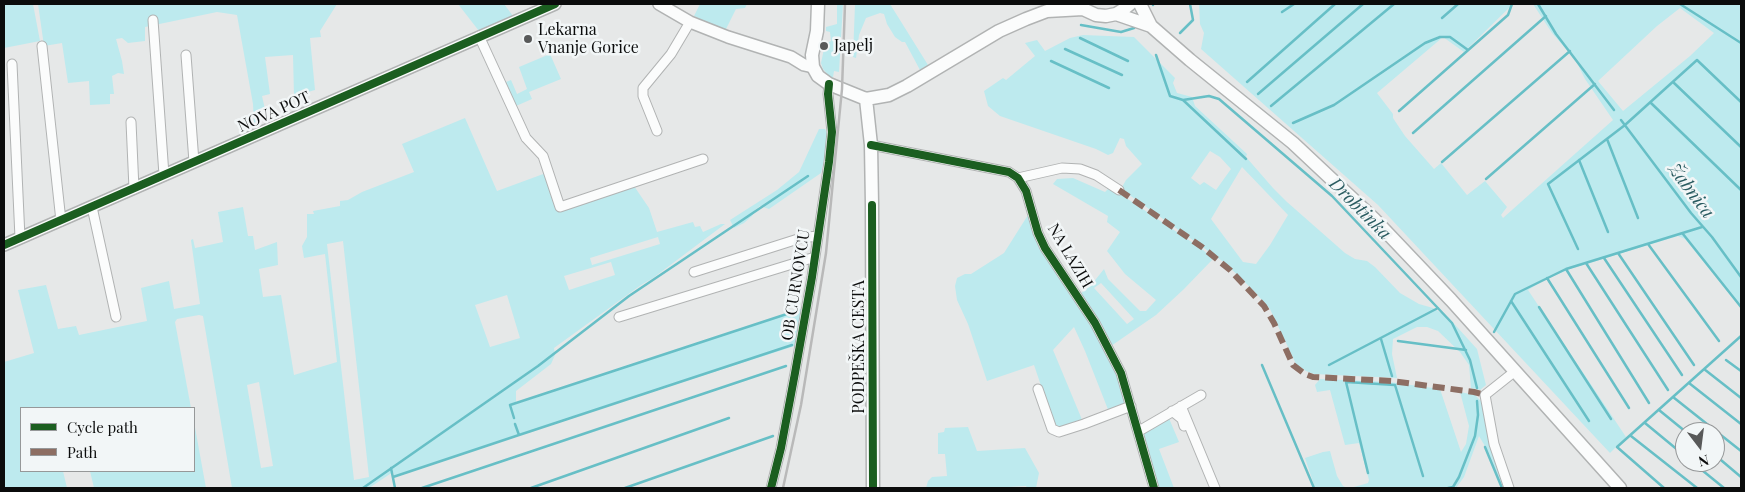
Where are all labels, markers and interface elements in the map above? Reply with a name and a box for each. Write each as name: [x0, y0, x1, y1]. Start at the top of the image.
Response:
place label: Lekarna Vnanje Gorice: [538, 20, 639, 58]
marker: Lekarna Vnanje Gorice: [522, 33, 534, 45]
place label: Japelj: [834, 36, 873, 56]
marker: Japelj: [818, 40, 830, 52]
street label: NOVA POT: [235, 88, 313, 136]
water label: Žabnica: [1663, 159, 1719, 223]
water label: Drobtinka: [1324, 173, 1396, 245]
street label: NA LAZIH: [1043, 220, 1097, 292]
street label: OB CURNOVCU: [778, 228, 814, 342]
street label: PODPEŠKA CESTA: [849, 280, 869, 414]
legend: [20, 407, 195, 472]
text: Cycle path: [67, 417, 138, 437]
north arrow: [1675, 422, 1725, 472]
text: Path: [67, 442, 97, 462]
text: N: [1696, 451, 1711, 471]

